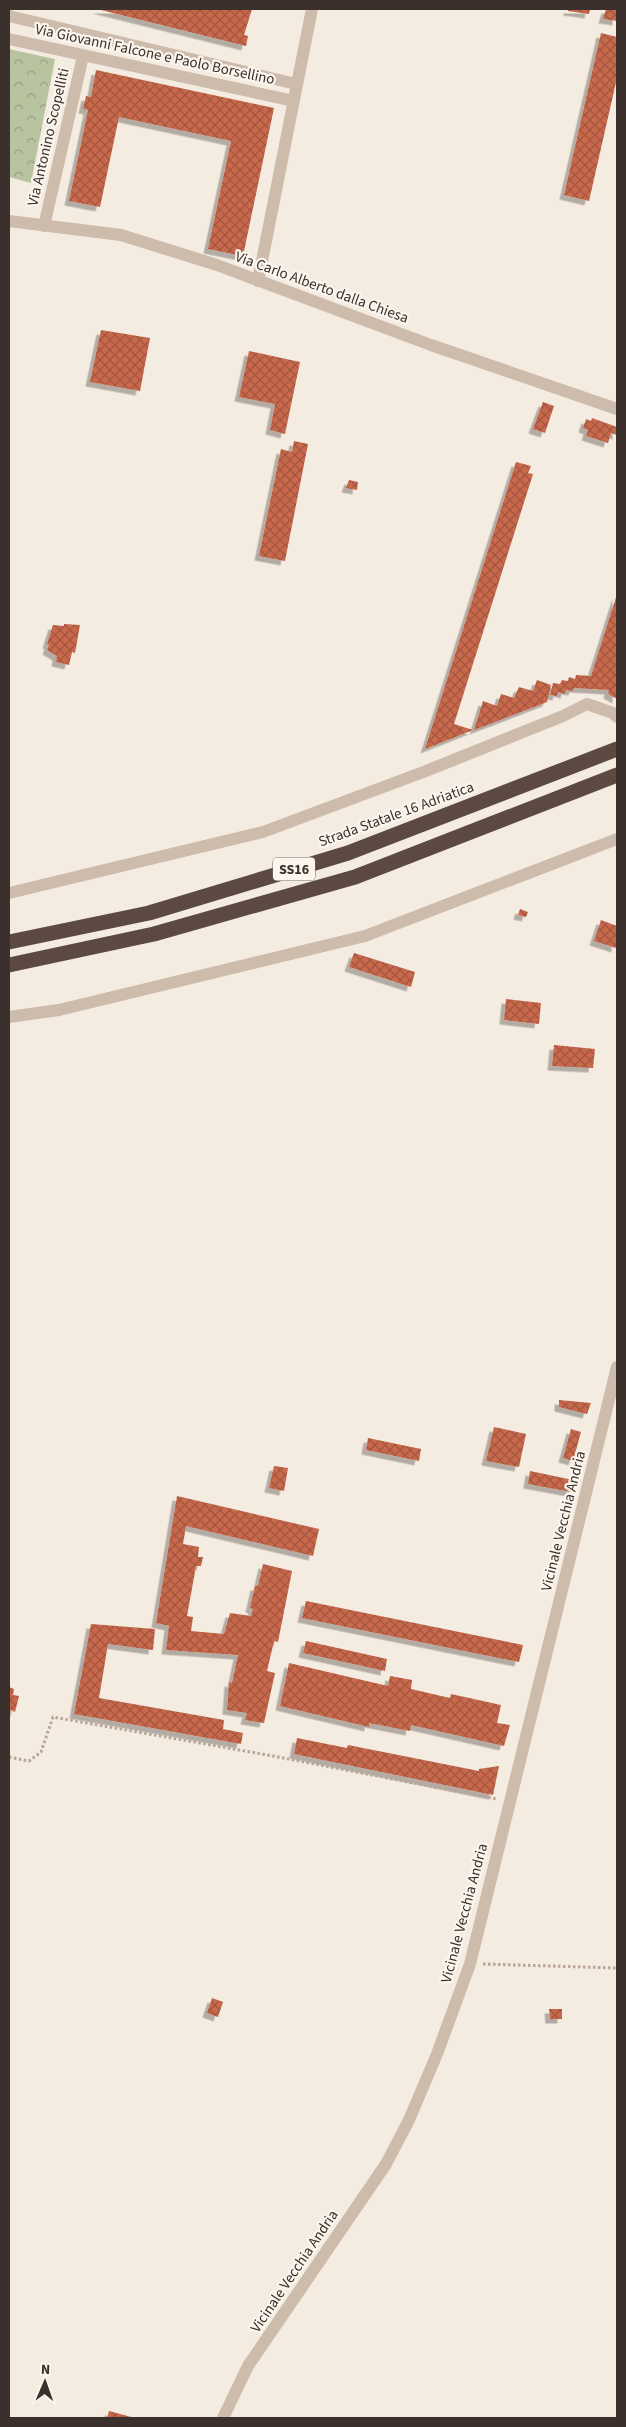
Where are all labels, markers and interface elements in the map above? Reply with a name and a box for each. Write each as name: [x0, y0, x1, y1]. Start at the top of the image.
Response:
street label: Via Giovanni Falcone e Paolo Borsellino: [33, 19, 277, 90]
street label: Via Antonino Scopelliti: [22, 66, 75, 208]
street label: Via Carlo Alberto dalla Chiesa: [232, 246, 411, 329]
street label: Strada Statale 16 Adriatica: [316, 777, 477, 852]
road number: SS16: [273, 858, 315, 881]
street label: Vicinale Vecchia Andria: [536, 1449, 591, 1593]
street label: Vicinale Vecchia Andria: [436, 1841, 493, 1985]
street label: Vicinale Vecchia Andria: [245, 2206, 343, 2337]
north arrow: [20, 2357, 70, 2407]
text: N: [40, 2360, 50, 2380]

